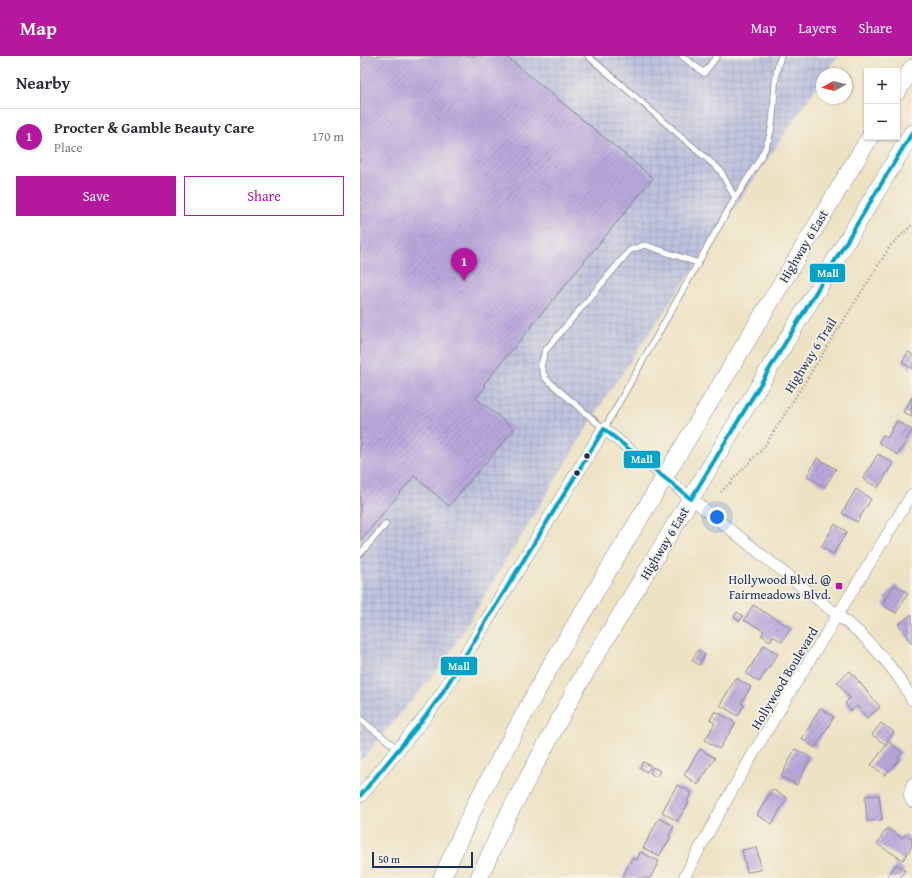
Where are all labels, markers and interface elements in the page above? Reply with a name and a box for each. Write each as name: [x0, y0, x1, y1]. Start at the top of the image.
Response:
text: Map: [20, 14, 57, 42]
text: Map: [751, 18, 777, 38]
text: Layers: [799, 18, 837, 38]
text: Share: [859, 18, 892, 38]
north arrow: [816, 68, 852, 104]
map controls: [864, 68, 900, 140]
button: +: [864, 68, 900, 104]
text: Nearby: [16, 70, 70, 95]
button: −: [864, 104, 900, 140]
text: Procter & Gamble Beauty Care: [54, 117, 254, 138]
text: 1: [26, 127, 32, 146]
text: 170 m: [312, 127, 344, 146]
text: Place: [54, 138, 83, 157]
button: Save: [16, 176, 176, 216]
button: Share: [184, 176, 344, 216]
street label: Highway 6 East: [774, 206, 833, 286]
pin: 1: [451, 248, 477, 281]
line badge: Mall: [809, 263, 846, 283]
text: Mall: [817, 265, 840, 281]
street label: Highway 6 Trail: [780, 314, 841, 397]
line badge: Mall: [623, 450, 661, 469]
unlabelled marker: [582, 451, 592, 461]
text: Mall: [631, 451, 654, 467]
unlabelled marker: [572, 468, 582, 478]
street label: Highway 6 East: [635, 503, 694, 583]
your location: [707, 507, 727, 527]
place label: Hollywood Blvd. @ Fairmeadows Blvd.: [729, 570, 831, 604]
marker: Hollywood Blvd. @ Fairmeadows Blvd.: [834, 581, 844, 591]
street label: Hollywood Boulevard: [746, 623, 823, 733]
line badge: Mall: [440, 656, 478, 676]
text: Mall: [448, 658, 471, 674]
scale bar: [372, 850, 473, 869]
text: 50 m: [378, 851, 400, 867]

